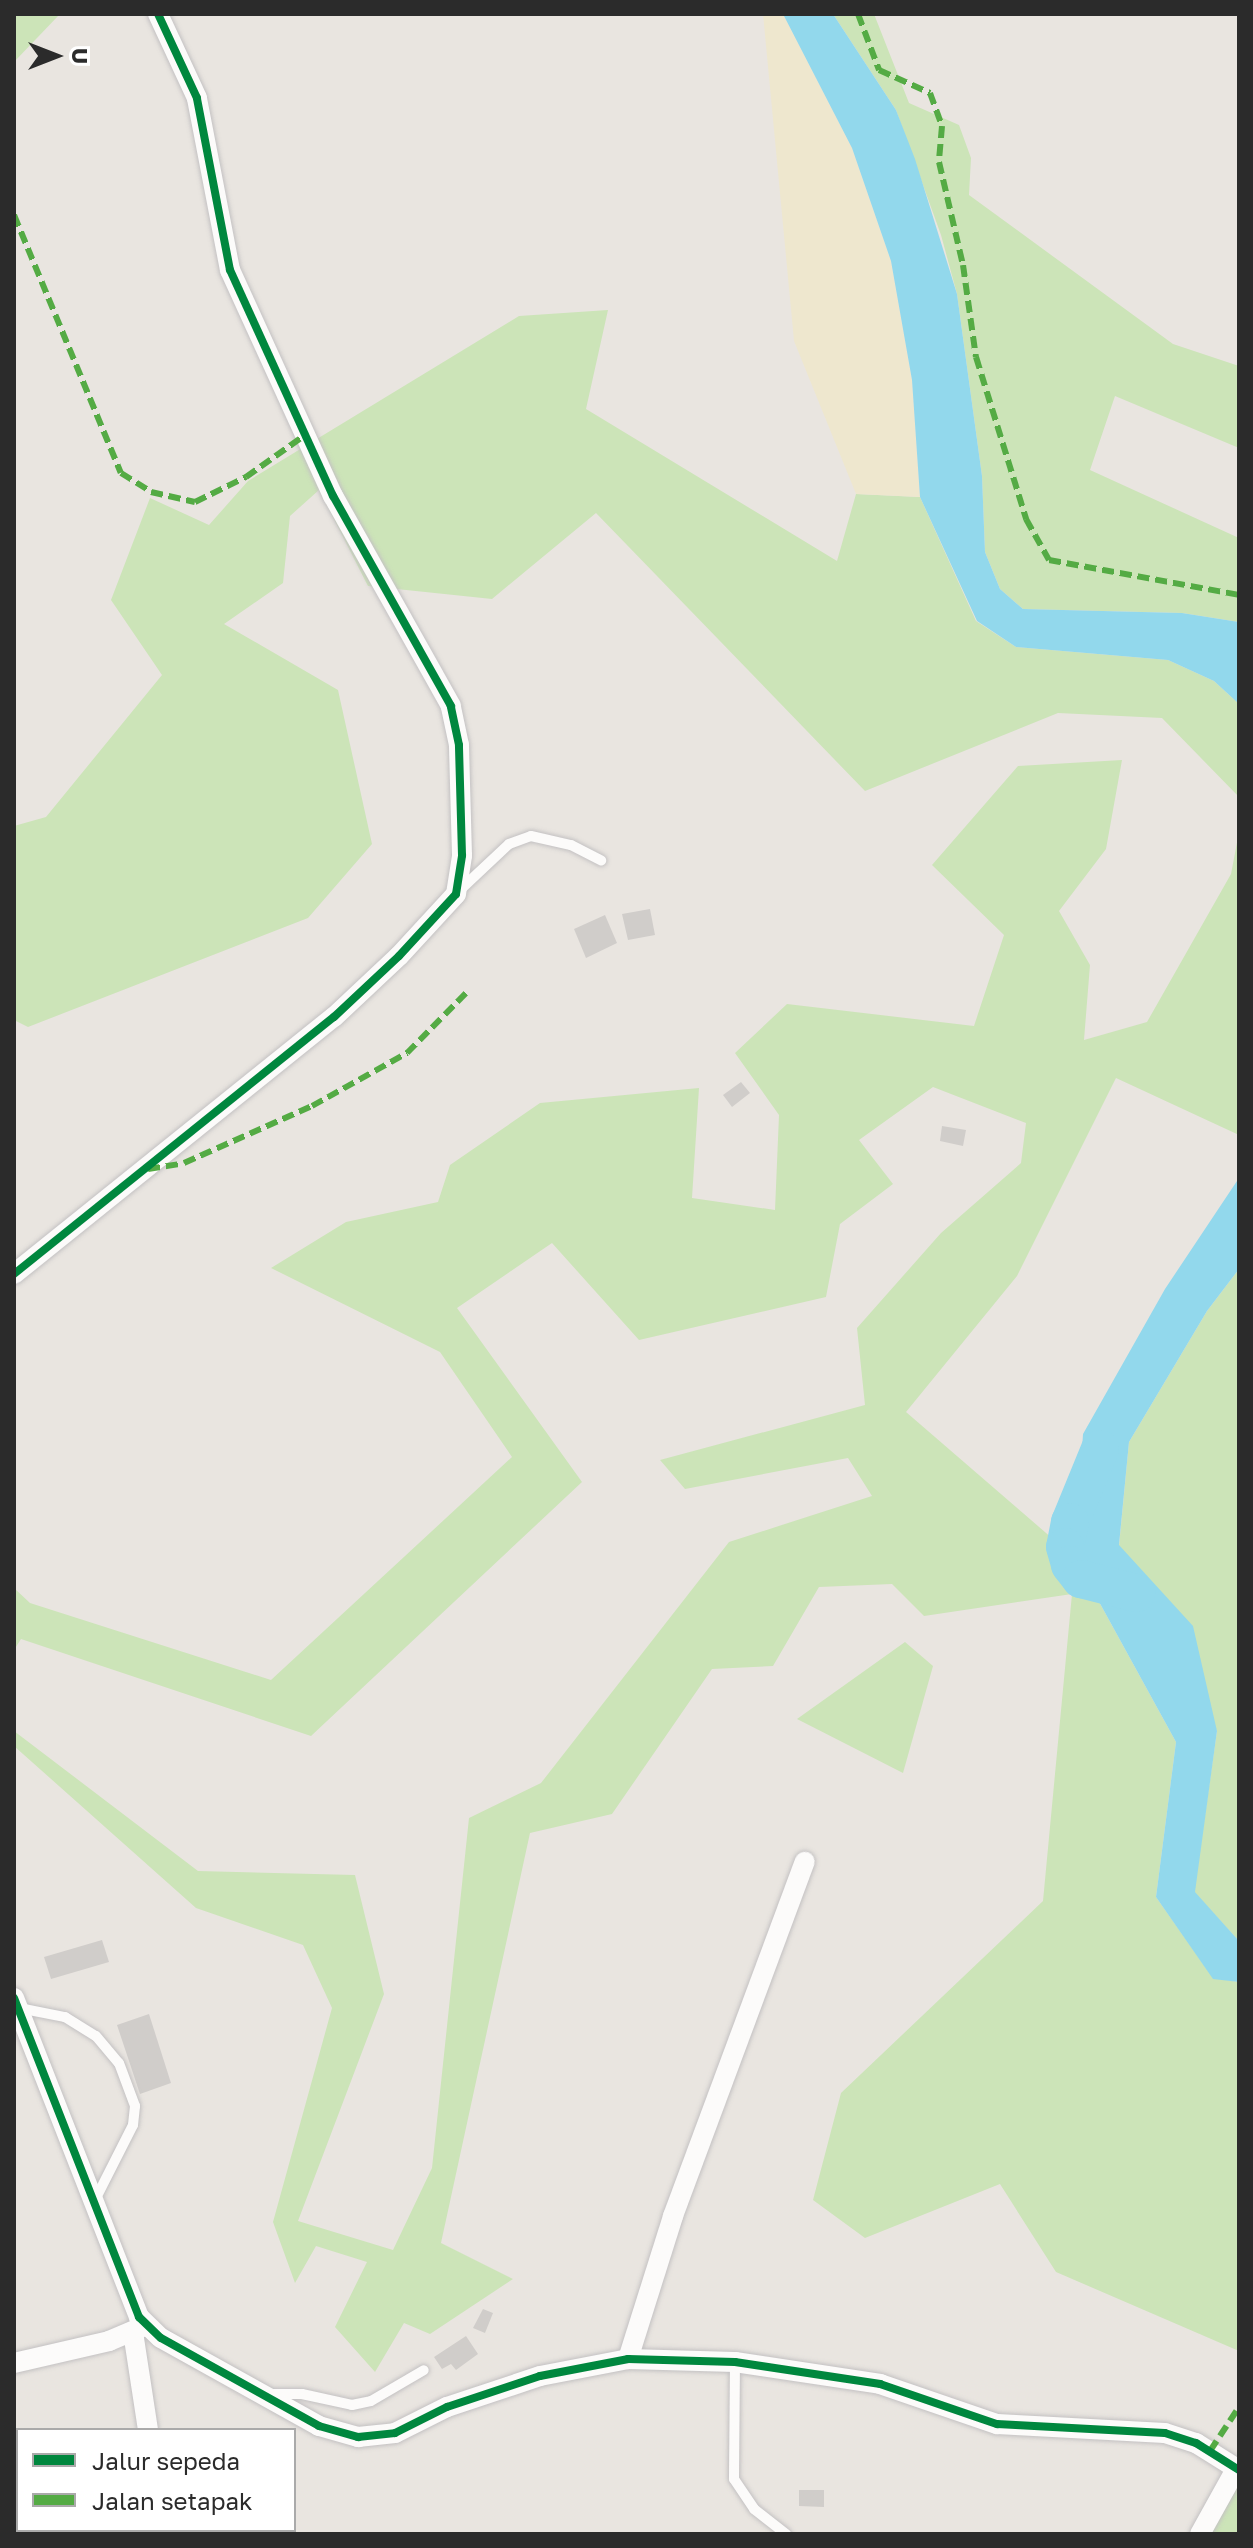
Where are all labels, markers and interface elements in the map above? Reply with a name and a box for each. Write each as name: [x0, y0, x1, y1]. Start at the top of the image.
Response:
north arrow: [16, 16, 96, 96]
text: U: [67, 48, 94, 64]
legend: [16, 2428, 296, 2532]
text: Jalur sepeda: [92, 2446, 240, 2475]
text: Jalan setapak: [92, 2486, 253, 2515]

